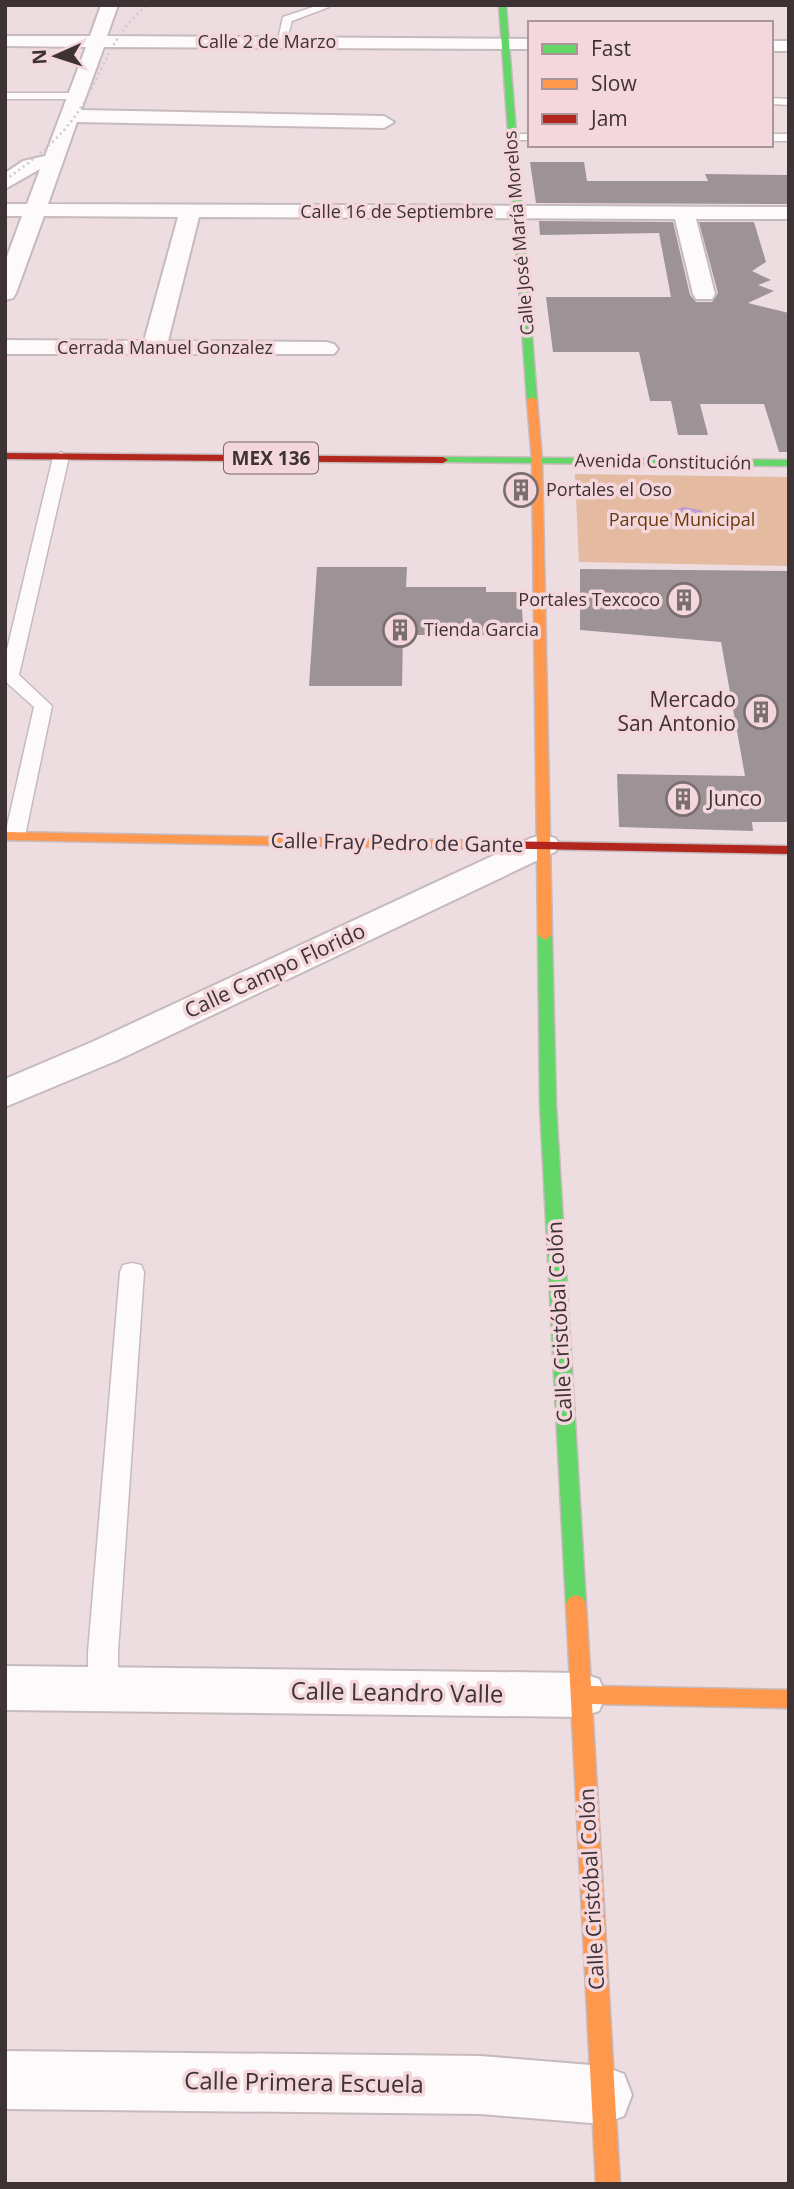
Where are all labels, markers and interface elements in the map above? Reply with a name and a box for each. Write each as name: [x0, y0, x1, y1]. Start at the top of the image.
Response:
north arrow: [21, 21, 91, 91]
legend: [528, 21, 773, 147]
street label: Calle 2 de Marzo: [198, 29, 336, 53]
text: Fast: [591, 34, 631, 62]
text: N: [26, 48, 52, 65]
text: Slow: [591, 69, 637, 97]
text: Jam: [589, 104, 628, 132]
street label: Calle José María Morelos: [497, 130, 539, 336]
street label: Calle 16 de Septiembre: [300, 199, 494, 223]
street label: Cerrada Manuel Gonzalez: [57, 335, 273, 359]
road number: MEX 136: [224, 442, 318, 474]
street label: Avenida Constitución: [574, 447, 752, 475]
building icon: Portales el Oso: [502, 471, 540, 509]
place label: Portales el Oso: [546, 477, 672, 501]
park label: Parque Municipal: [609, 507, 755, 531]
building icon: Portales Texcoco: [665, 581, 703, 619]
place label: Portales Texcoco: [518, 587, 660, 611]
building icon: Tienda Garcia: [381, 611, 419, 649]
place label: Tienda Garcia: [424, 617, 539, 641]
place label: Mercado San Antonio: [617, 685, 736, 737]
building icon: Mercado San Antonio: [742, 693, 780, 731]
building icon: Junco: [664, 780, 702, 818]
place label: Junco: [706, 784, 762, 812]
street label: Calle Fray Pedro de Gante: [270, 826, 524, 858]
street label: Calle Campo Florido: [180, 916, 369, 1024]
street label: Calle Cristóbal Colón: [540, 1220, 578, 1424]
street label: Calle Leandro Valle: [290, 1673, 504, 1710]
street label: Calle Cristóbal Colón: [572, 1787, 610, 1991]
street label: Calle Primera Escuela: [184, 2063, 424, 2100]

